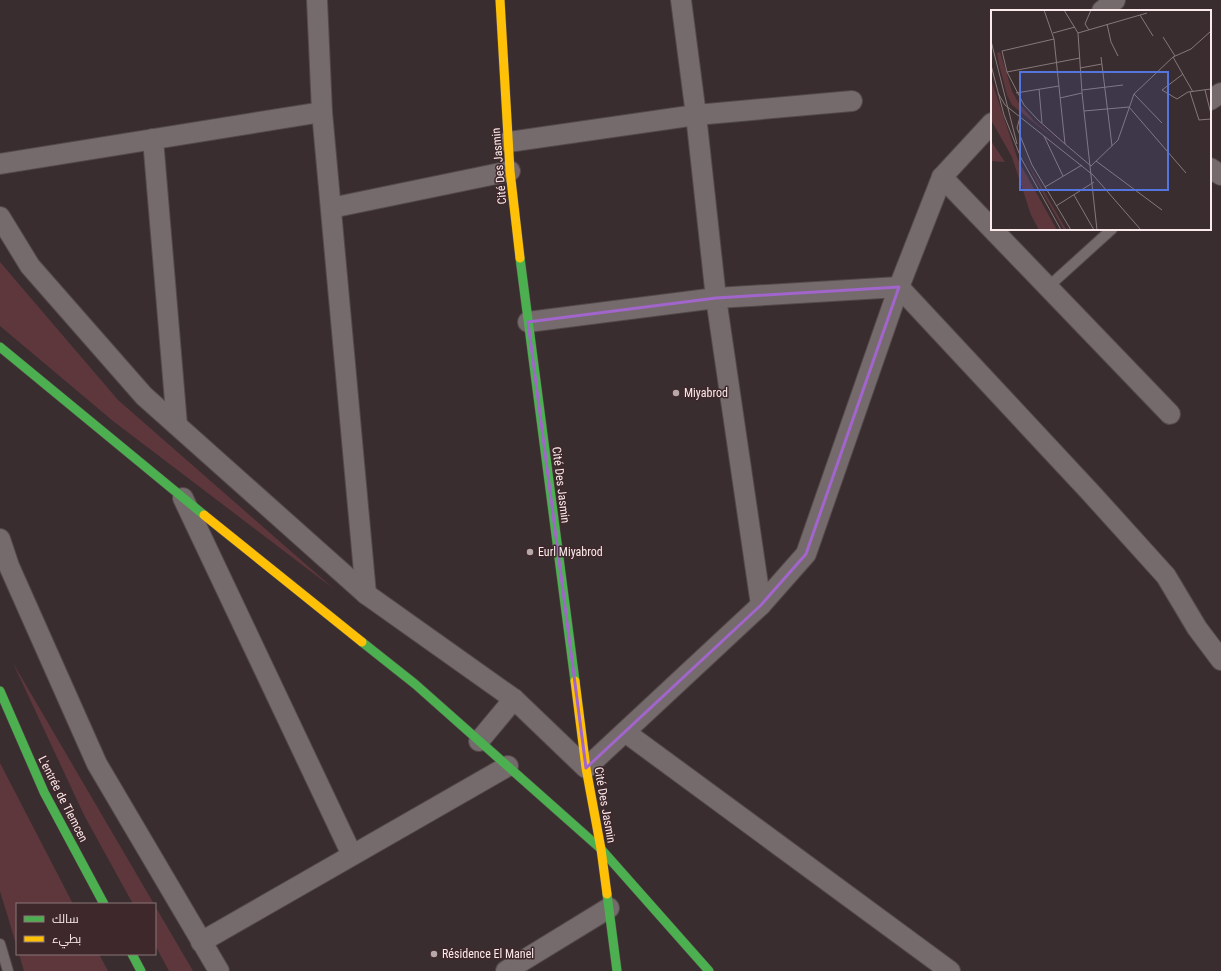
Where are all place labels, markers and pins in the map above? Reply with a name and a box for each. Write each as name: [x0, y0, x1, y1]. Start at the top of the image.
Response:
place label: Miyabrod: [684, 386, 728, 400]
marker: Miyabrod: [671, 388, 681, 398]
place label: Eurl Miyabrod: [538, 545, 603, 559]
marker: Eurl Miyabrod: [525, 547, 535, 557]
place label: Résidence El Manel: [442, 947, 534, 961]
marker: Résidence El Manel: [429, 949, 439, 959]

